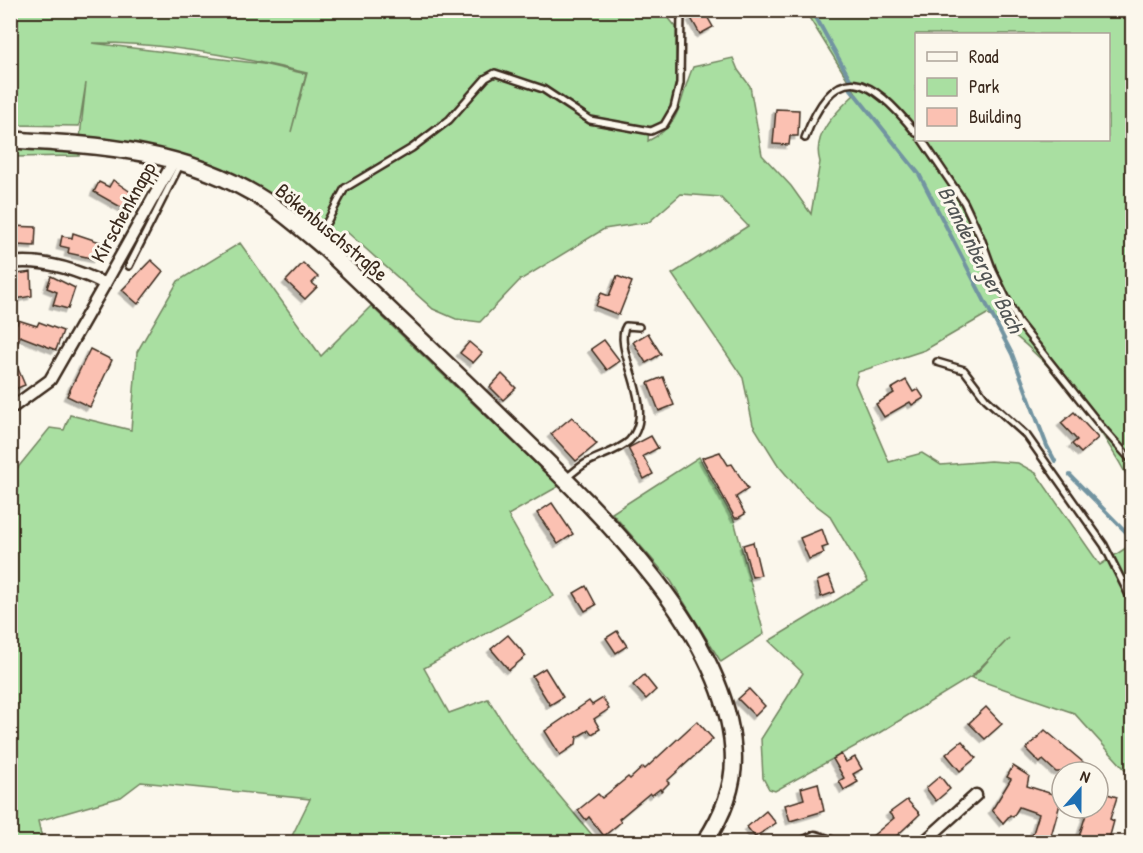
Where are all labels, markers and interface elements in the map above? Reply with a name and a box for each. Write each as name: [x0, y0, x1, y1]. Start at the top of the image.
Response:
legend: [915, 33, 1110, 141]
text: Road: [969, 44, 999, 69]
text: Park: [969, 74, 1000, 99]
text: Building: [969, 104, 1021, 129]
street label: Kirschenknapp: [83, 156, 163, 268]
street label: Bökenbuschstraße: [269, 176, 395, 288]
water label: Brandenberger Bach: [931, 180, 1032, 339]
north arrow: [1050, 760, 1110, 820]
text: N: [1077, 764, 1094, 788]

